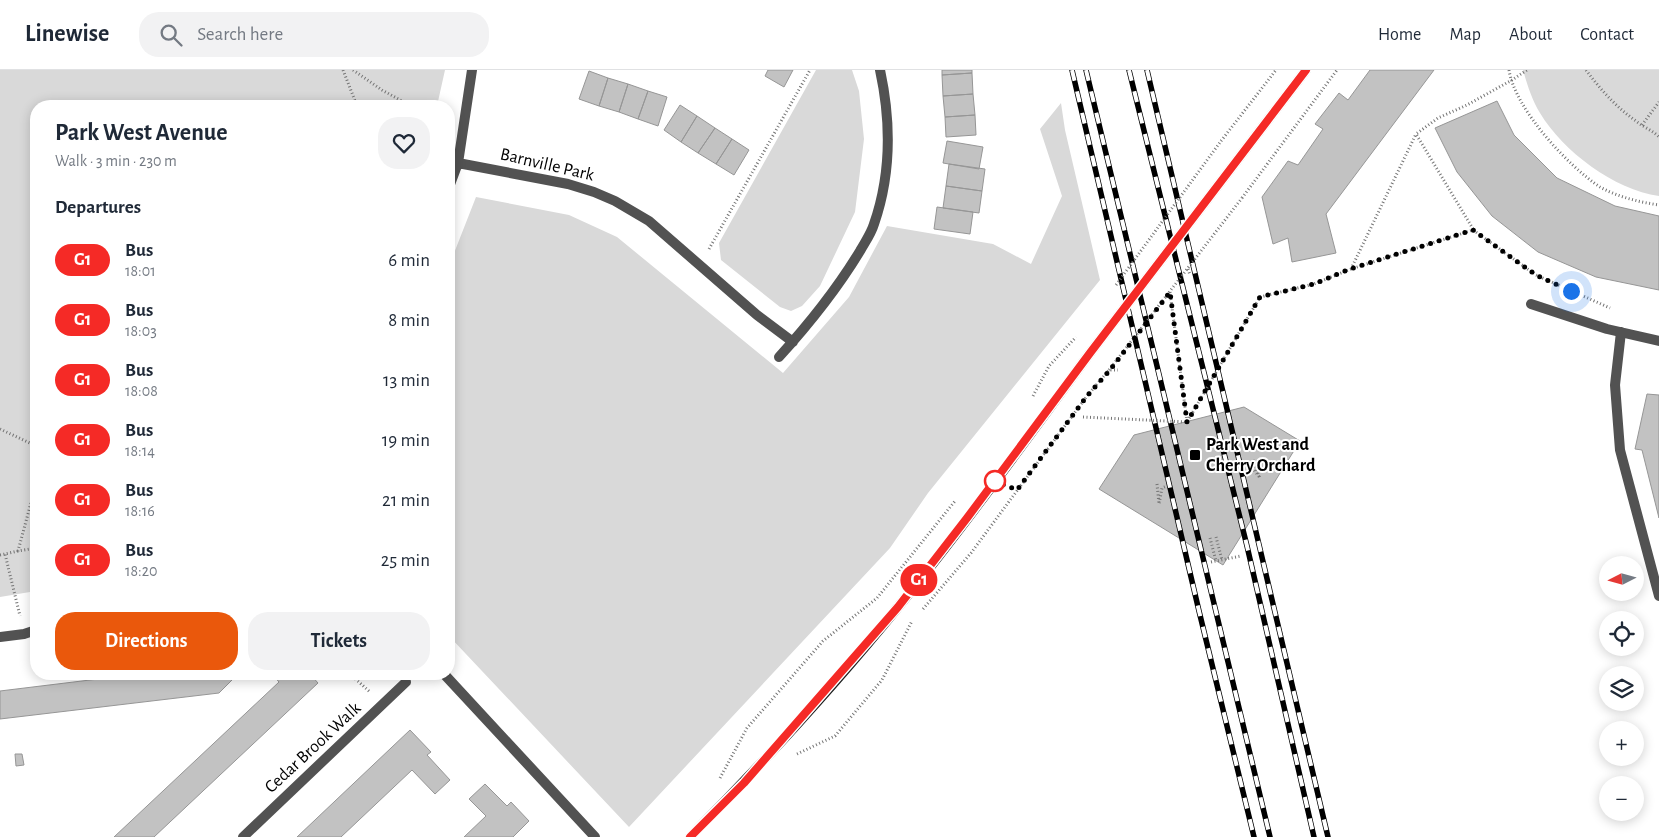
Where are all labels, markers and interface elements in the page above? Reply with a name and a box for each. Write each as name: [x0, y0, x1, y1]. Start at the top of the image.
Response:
search box: [139, 12, 489, 57]
icon: search: [157, 21, 185, 49]
text: Linewise: [25, 22, 109, 46]
text: Search here: [197, 25, 283, 44]
text: Home: [1378, 26, 1421, 44]
text: Map: [1449, 26, 1481, 44]
text: About: [1509, 26, 1552, 44]
text: Contact: [1580, 26, 1634, 44]
button: heart: [378, 117, 430, 169]
text: Park West Avenue: [55, 121, 228, 145]
street label: Barnville Park: [498, 145, 596, 185]
text: Walk · 3 min · 230 m: [55, 153, 177, 169]
text: Departures: [55, 198, 141, 217]
text: Bus: [125, 241, 153, 260]
text: G1: [74, 251, 91, 269]
text: 6 min: [388, 251, 430, 270]
text: 18:01: [125, 263, 156, 279]
your location: [1559, 279, 1584, 304]
text: Bus: [125, 301, 153, 320]
text: G1: [74, 311, 91, 329]
text: 8 min: [388, 311, 430, 330]
text: 18:03: [125, 323, 157, 339]
text: Bus: [125, 361, 153, 380]
text: G1: [74, 371, 91, 389]
text: 13 min: [383, 371, 430, 390]
text: 18:08: [125, 383, 158, 399]
text: Bus: [125, 421, 153, 440]
text: G1: [74, 431, 91, 449]
text: 19 min: [382, 431, 430, 450]
place label: Park West and Cherry Orchard: [1206, 436, 1316, 475]
text: 18:14: [125, 443, 155, 459]
marker: Park West and Cherry Orchard: [1188, 448, 1202, 462]
unlabelled marker: [984, 470, 1006, 492]
text: Bus: [125, 481, 153, 500]
text: G1: [74, 491, 91, 509]
text: 21 min: [382, 491, 430, 510]
text: 18:16: [125, 503, 155, 519]
text: Bus: [125, 541, 153, 560]
text: G1: [74, 551, 91, 569]
text: 25 min: [381, 551, 430, 570]
north arrow: [1599, 556, 1644, 601]
map controls: [1599, 556, 1644, 821]
text: 18:20: [125, 563, 157, 579]
line badge: G1: [896, 564, 942, 596]
text: G1: [910, 571, 928, 589]
button: locate: [1599, 611, 1644, 656]
button: Directions: [55, 612, 238, 670]
button: Tickets: [248, 612, 430, 670]
button: layers: [1599, 666, 1644, 711]
street label: Cedar Brook Walk: [262, 699, 365, 797]
button: +: [1599, 721, 1644, 766]
button: −: [1599, 776, 1644, 821]

